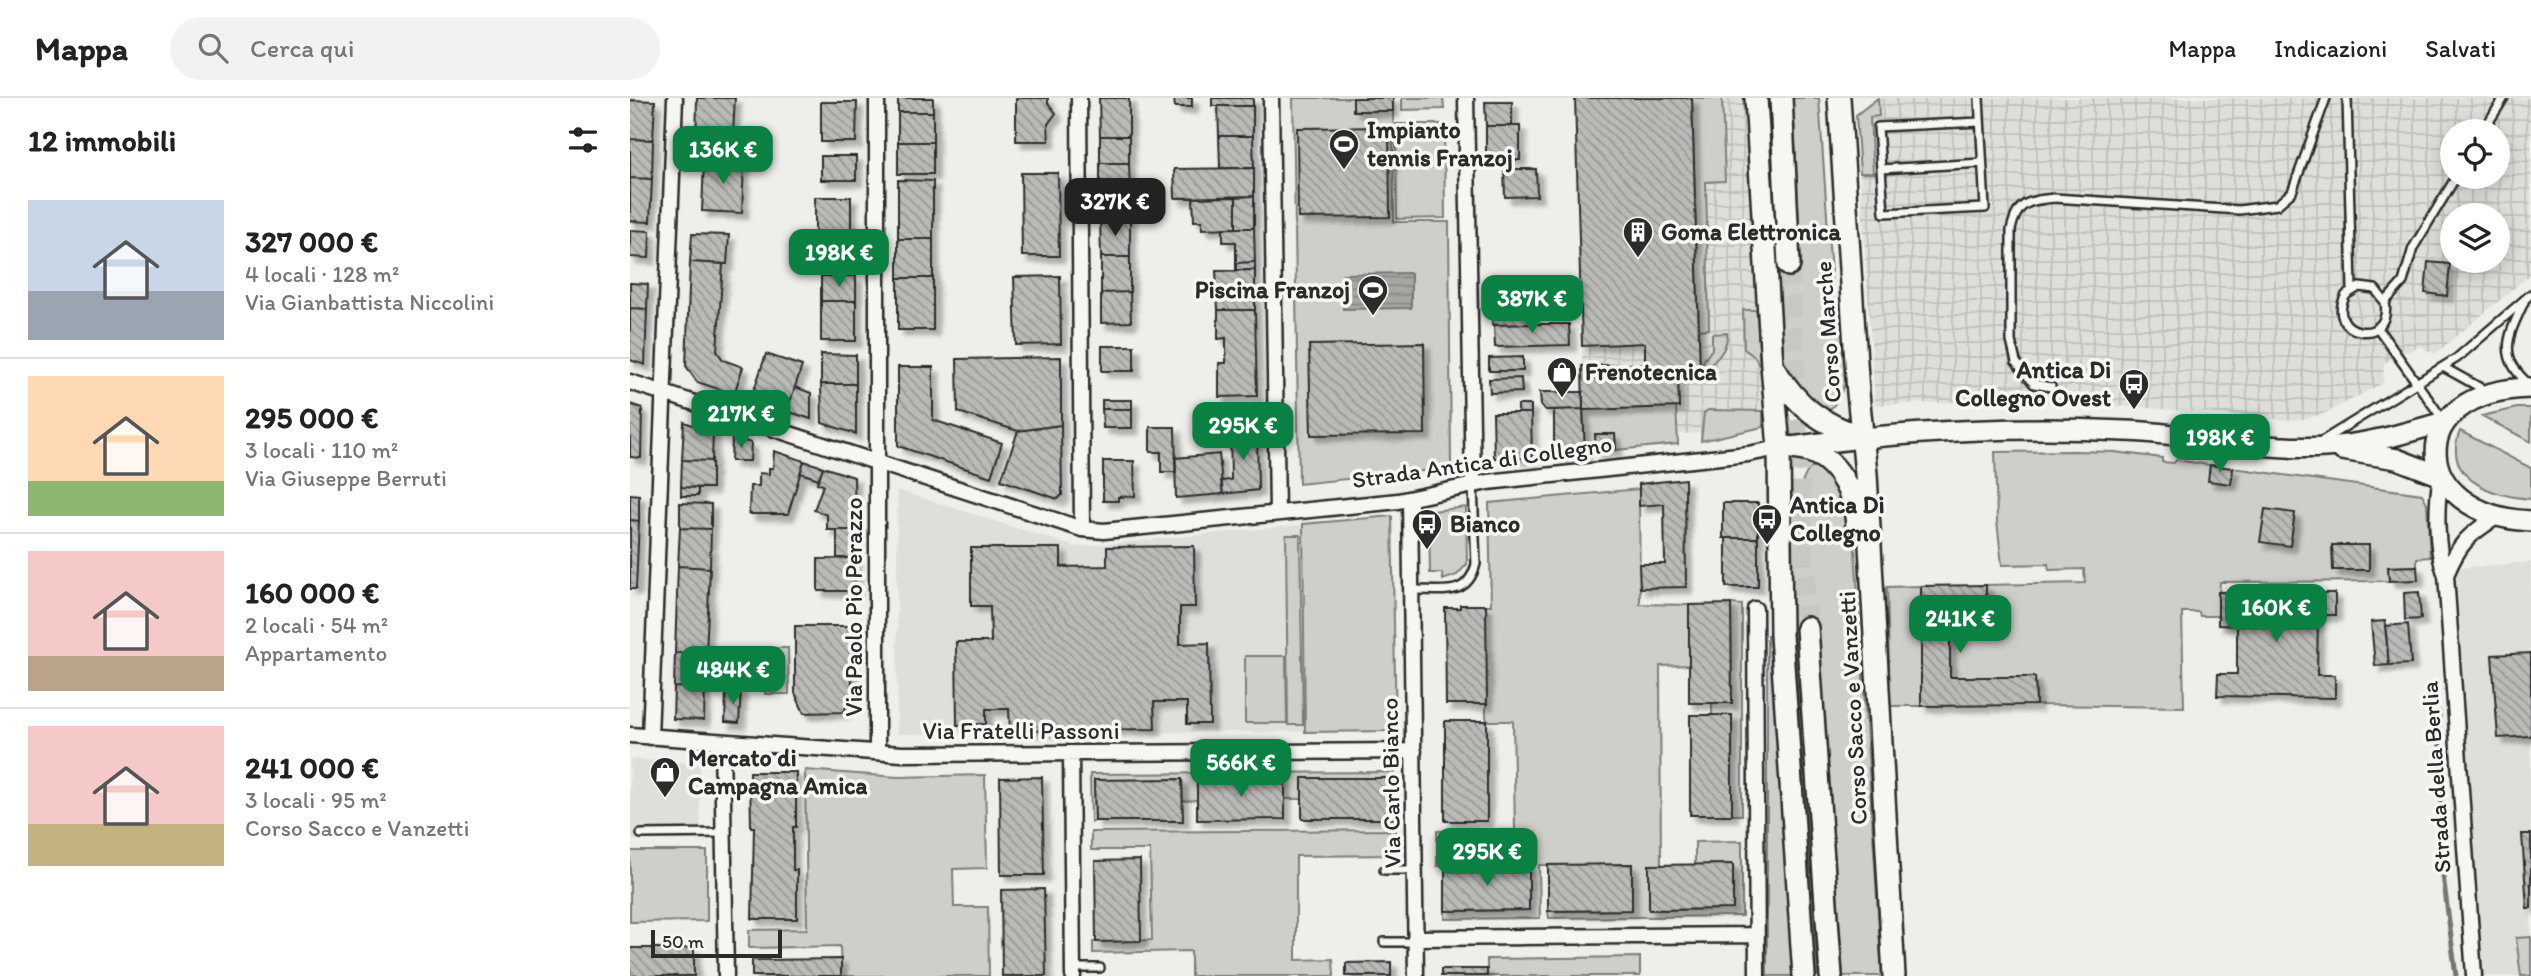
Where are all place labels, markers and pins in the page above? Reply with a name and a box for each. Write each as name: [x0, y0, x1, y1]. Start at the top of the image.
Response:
place label: Impianto tennis Franzoj: [1367, 115, 1513, 173]
pin: 136K €: [666, 126, 780, 186]
sports icon: Impianto tennis Franzoj: [1327, 127, 1361, 171]
pin: 327K €: [1058, 178, 1172, 238]
building icon: Goma Elettronica: [1621, 215, 1655, 259]
place label: Goma Elettronica: [1661, 217, 1841, 246]
pin: 198K €: [782, 230, 896, 289]
sports icon: Piscina Franzoj: [1356, 273, 1390, 317]
place label: Piscina Franzoj: [1195, 275, 1350, 305]
pin: 387K €: [1475, 275, 1589, 335]
shop icon: Frenotecnica: [1545, 355, 1579, 399]
place label: Antica Di Collegno Ovest: [1955, 355, 2111, 413]
place label: Frenotecnica: [1585, 357, 1717, 386]
bus stop icon: Antica Di Collegno Ovest: [2117, 367, 2151, 411]
pin: 217K €: [684, 390, 798, 450]
pin: 295K €: [1186, 402, 1300, 462]
pin: 198K €: [2163, 414, 2277, 474]
place label: Antica Di Collegno: [1789, 490, 1885, 548]
bus stop icon: Antica Di Collegno: [1750, 502, 1784, 546]
bus stop icon: Bianco: [1410, 507, 1444, 551]
place label: Bianco: [1450, 509, 1520, 538]
pin: 160K €: [2219, 584, 2333, 644]
pin: 241K €: [1903, 596, 2017, 655]
pin: 484K €: [676, 646, 790, 706]
pin: 566K €: [1184, 740, 1298, 799]
place label: Mercato di Campagna Amica: [688, 743, 868, 801]
shop icon: Mercato di Campagna Amica: [648, 755, 682, 799]
pin: 295K €: [1430, 828, 1544, 888]

